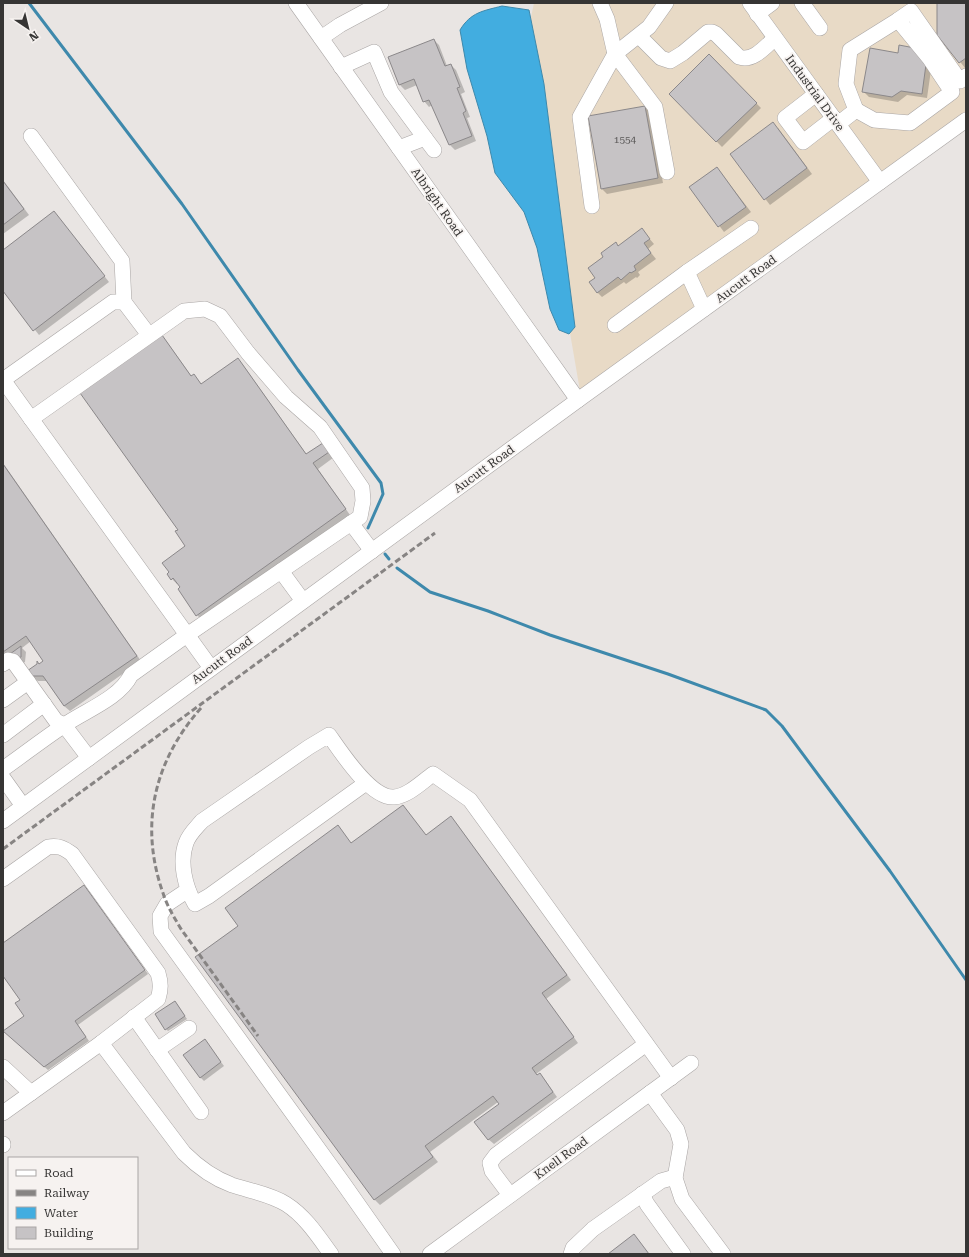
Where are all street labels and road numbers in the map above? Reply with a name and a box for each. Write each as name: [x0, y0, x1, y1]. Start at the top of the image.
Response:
street label: Industrial Drive: [783, 52, 848, 134]
street label: Albright Road: [408, 165, 466, 239]
street label: Aucutt Road: [713, 252, 779, 306]
street label: Aucutt Road: [451, 442, 517, 496]
street label: Aucutt Road: [189, 633, 255, 687]
street label: Knell Road: [531, 1134, 591, 1182]

